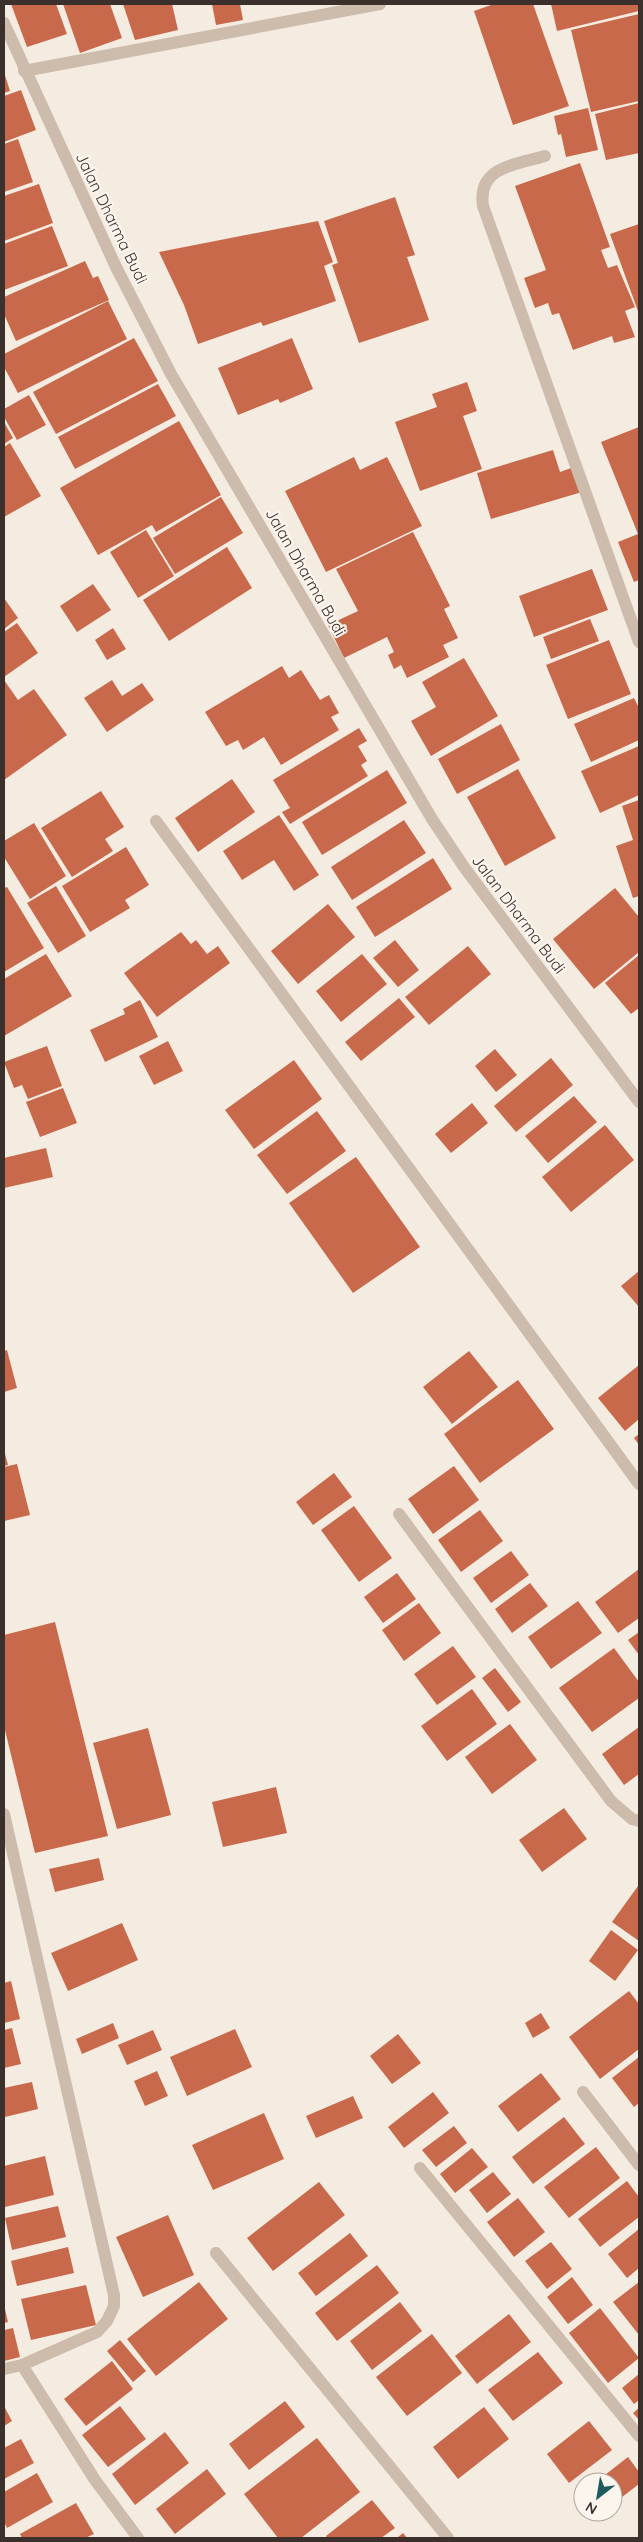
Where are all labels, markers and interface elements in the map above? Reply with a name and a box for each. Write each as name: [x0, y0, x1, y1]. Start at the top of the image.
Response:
street label: Jalan Dharma Budi: [72, 149, 152, 287]
street label: Jalan Dharma Budi: [261, 505, 351, 639]
street label: Jalan Dharma Budi: [468, 851, 570, 977]
north arrow: [573, 2472, 623, 2522]
text: N: [582, 2498, 600, 2519]

